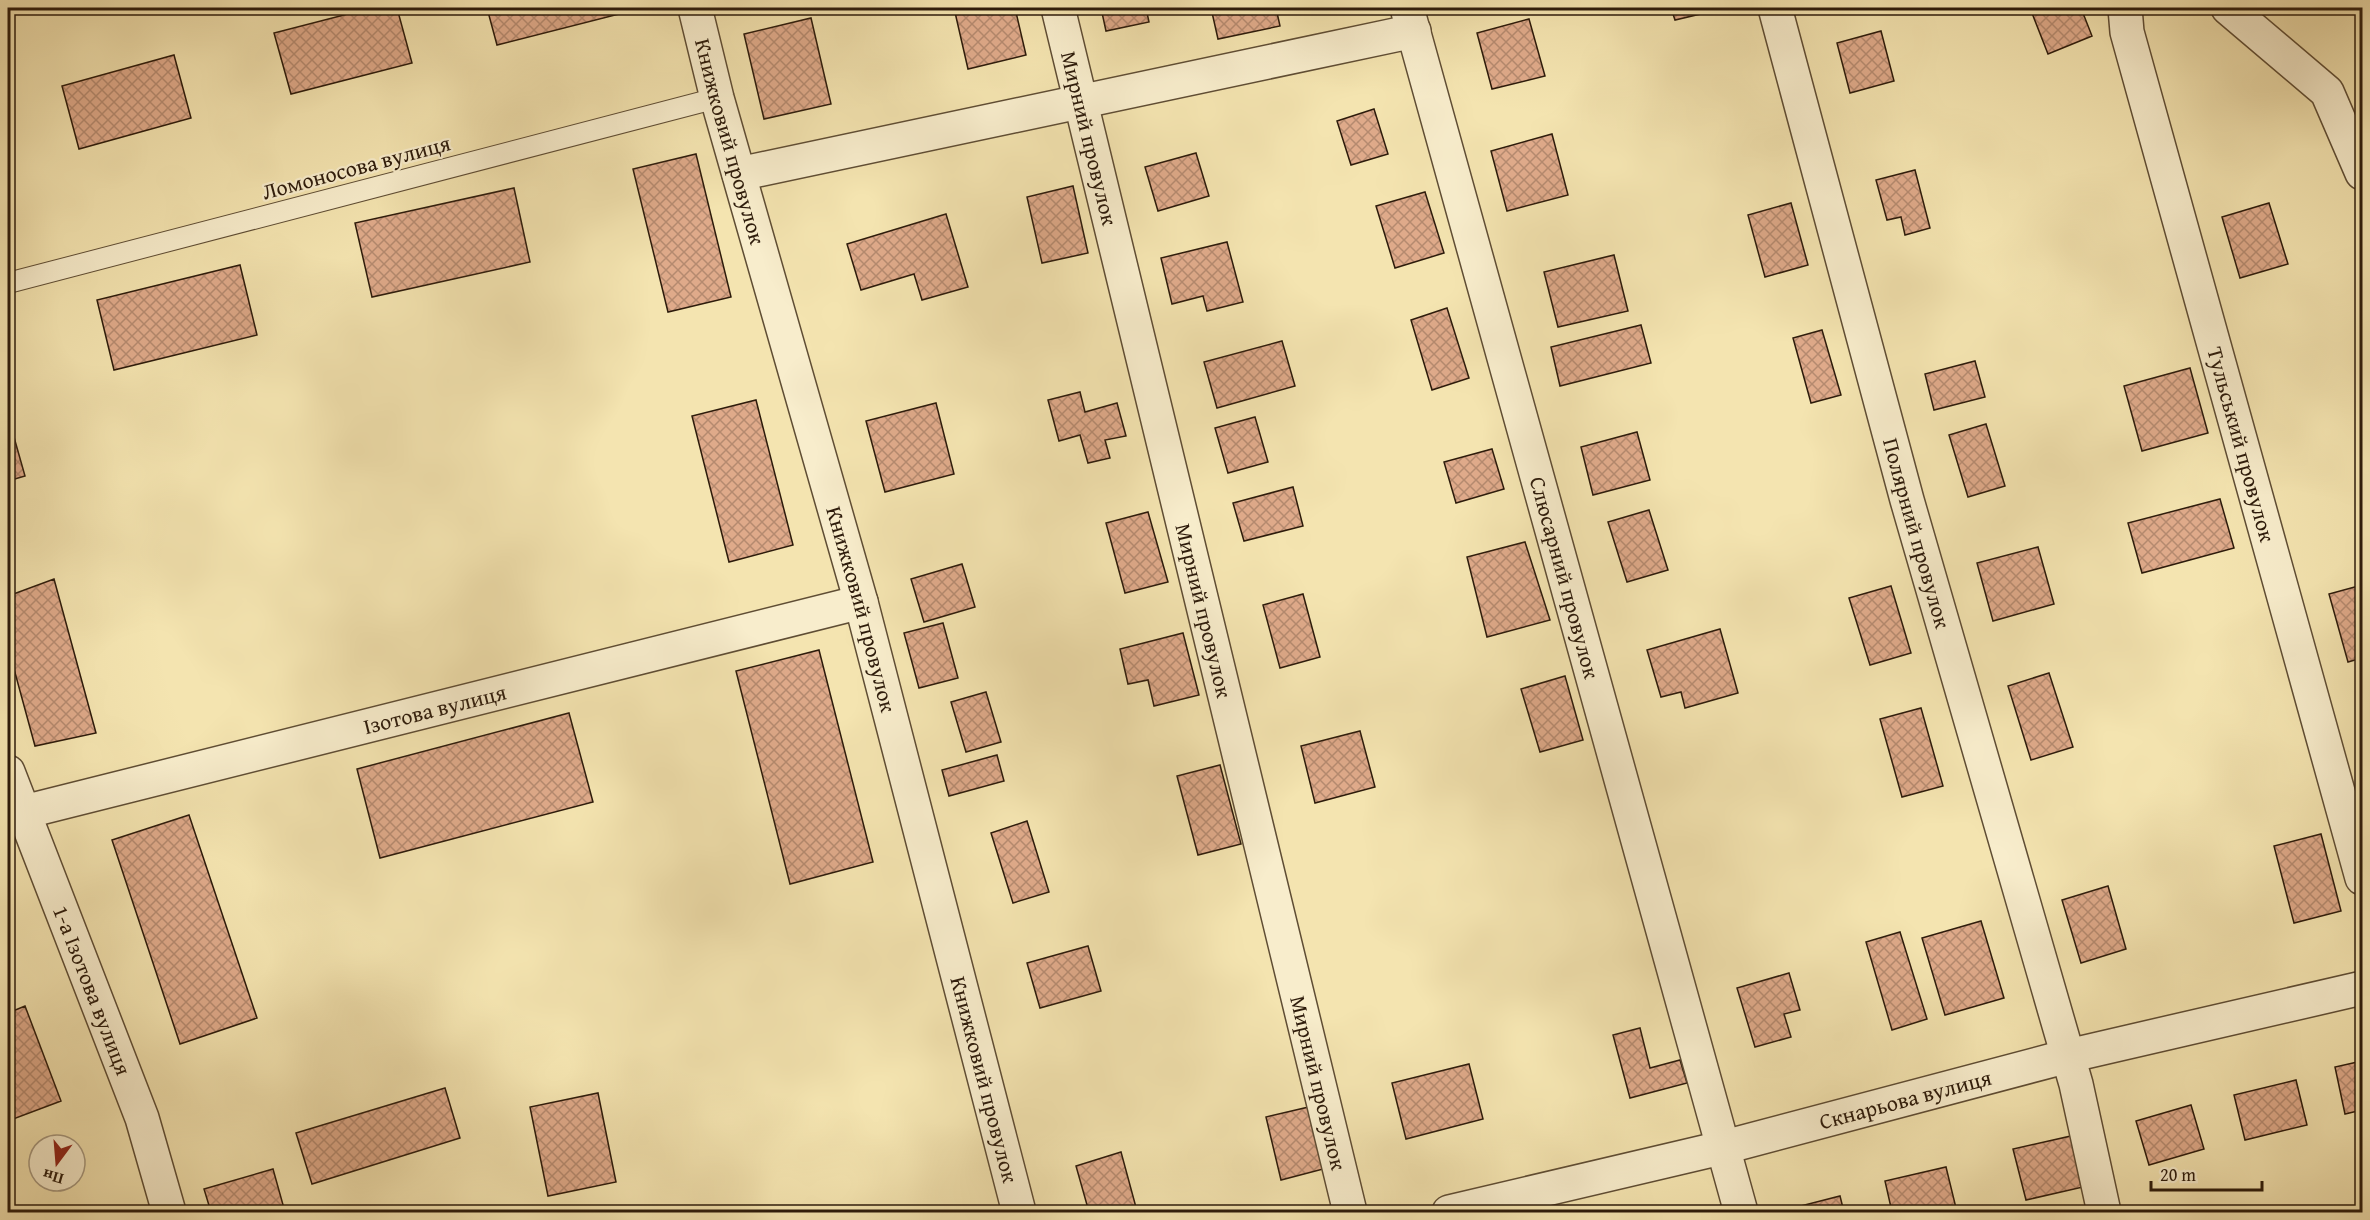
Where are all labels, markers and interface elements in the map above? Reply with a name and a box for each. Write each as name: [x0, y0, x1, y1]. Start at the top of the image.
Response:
street label: Книжковий провулок: [687, 35, 774, 249]
street label: Мирний провулок: [1053, 48, 1126, 229]
street label: Ломоносова вулиця: [258, 126, 454, 208]
street label: Тульський провулок: [2199, 343, 2284, 546]
street label: Полярний провулок: [1875, 434, 1959, 633]
street label: Слюсарний провулок: [1522, 473, 1608, 683]
street label: Книжковий провулок: [818, 502, 905, 716]
street label: Мирний провулок: [1168, 520, 1241, 701]
street label: Ізотова вулиця: [360, 676, 510, 742]
street label: 1-а Ізотова вулиця: [45, 901, 140, 1080]
street label: Книжковий провулок: [943, 973, 1027, 1187]
street label: Мирний провулок: [1282, 992, 1355, 1174]
street label: Скнарьова вулиця: [1816, 1061, 1995, 1137]
north arrow: [27, 1133, 87, 1193]
scale bar: [2151, 1154, 2262, 1192]
text: 20 m: [2160, 1161, 2196, 1188]
text: Пн: [39, 1163, 66, 1192]

